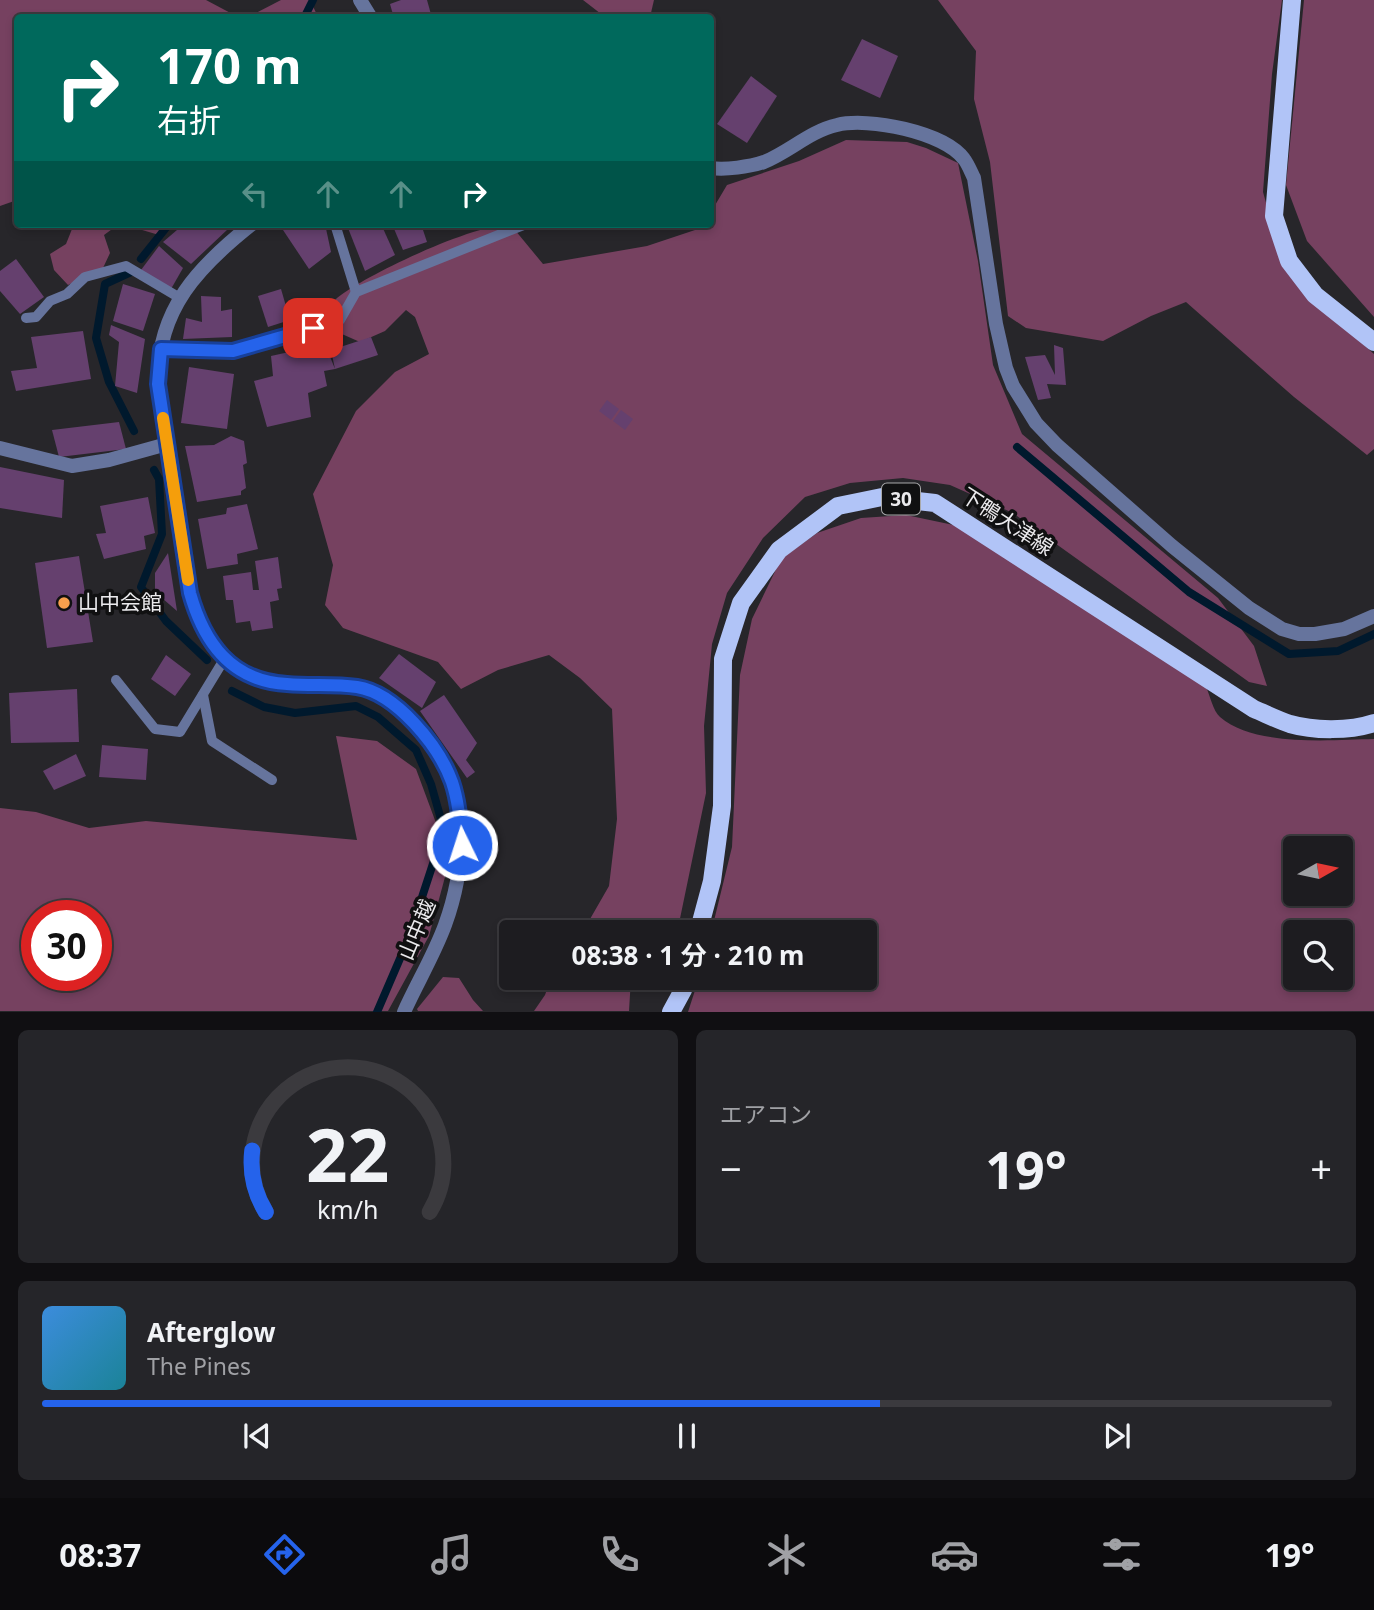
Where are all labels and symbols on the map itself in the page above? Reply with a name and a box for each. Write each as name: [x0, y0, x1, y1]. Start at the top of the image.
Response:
pin: [283, 298, 343, 358]
street label: 下鴨大津線: [956, 481, 1059, 561]
road number: 30: [882, 484, 920, 514]
place label: 山中会館: [78, 588, 162, 616]
marker: 山中会館: [56, 595, 72, 611]
position arrow: [425, 808, 499, 882]
north arrow: [1283, 836, 1353, 906]
street label: 山中越: [391, 895, 441, 964]
speed limit sign: 30: [21, 900, 112, 991]

